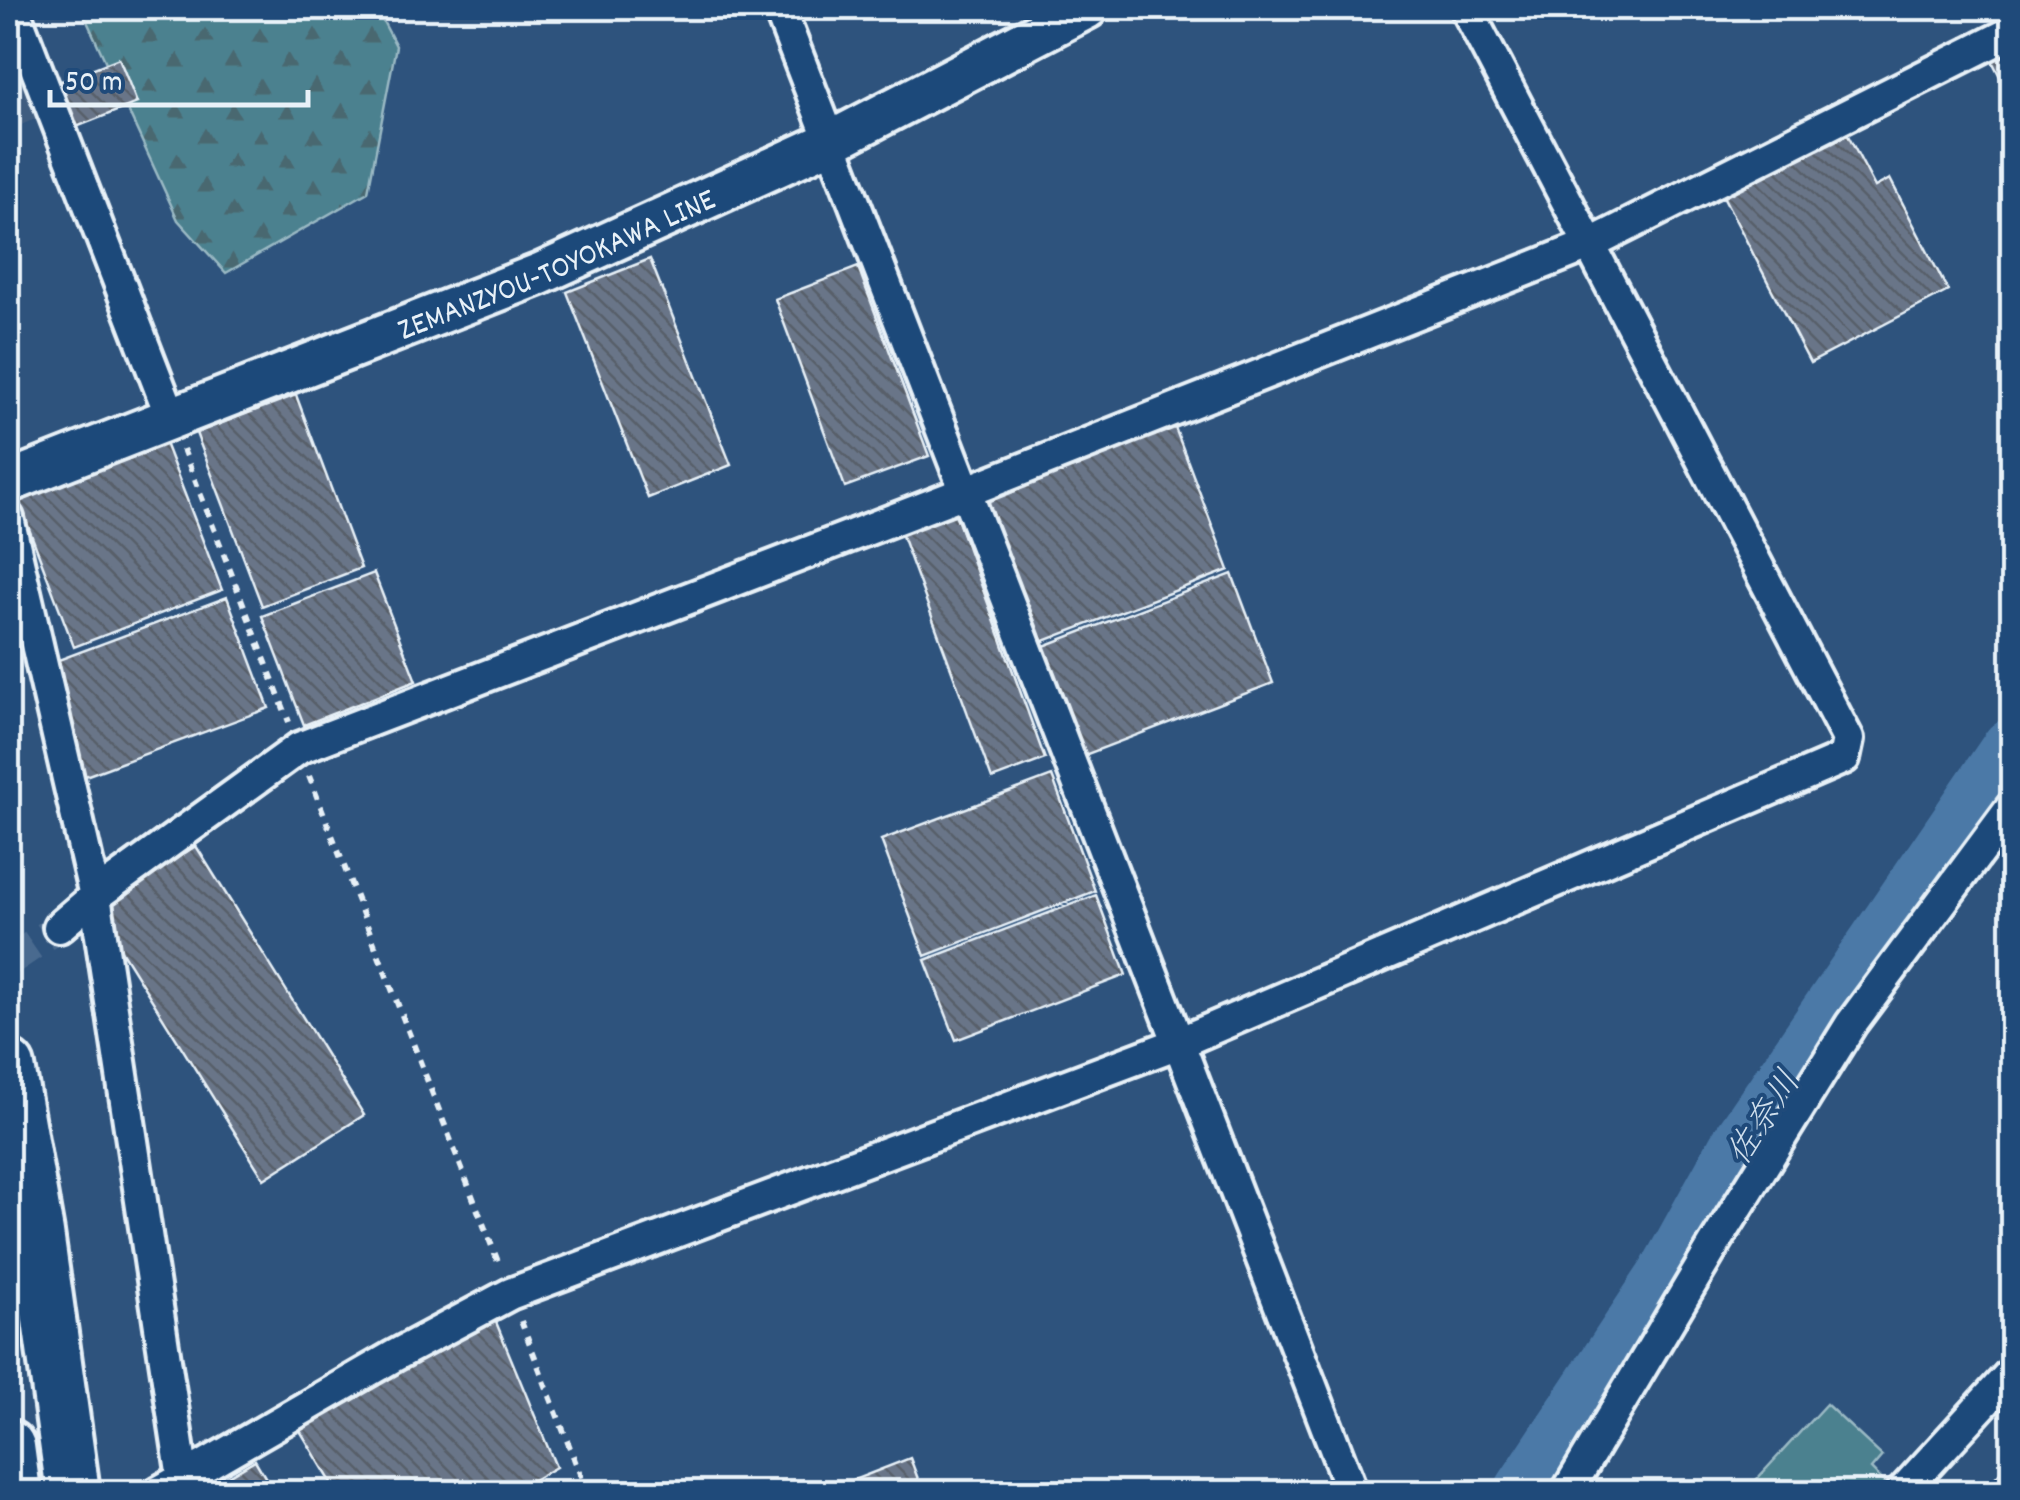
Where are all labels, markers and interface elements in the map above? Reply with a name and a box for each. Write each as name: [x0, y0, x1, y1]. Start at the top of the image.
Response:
scale bar: [50, 45, 308, 107]
text: 50 m: [65, 63, 123, 106]
street label: ZEMANZYOU-TOYOKAWA LINE: [392, 179, 725, 355]
water label: 佐奈川: [1717, 1062, 1816, 1177]

